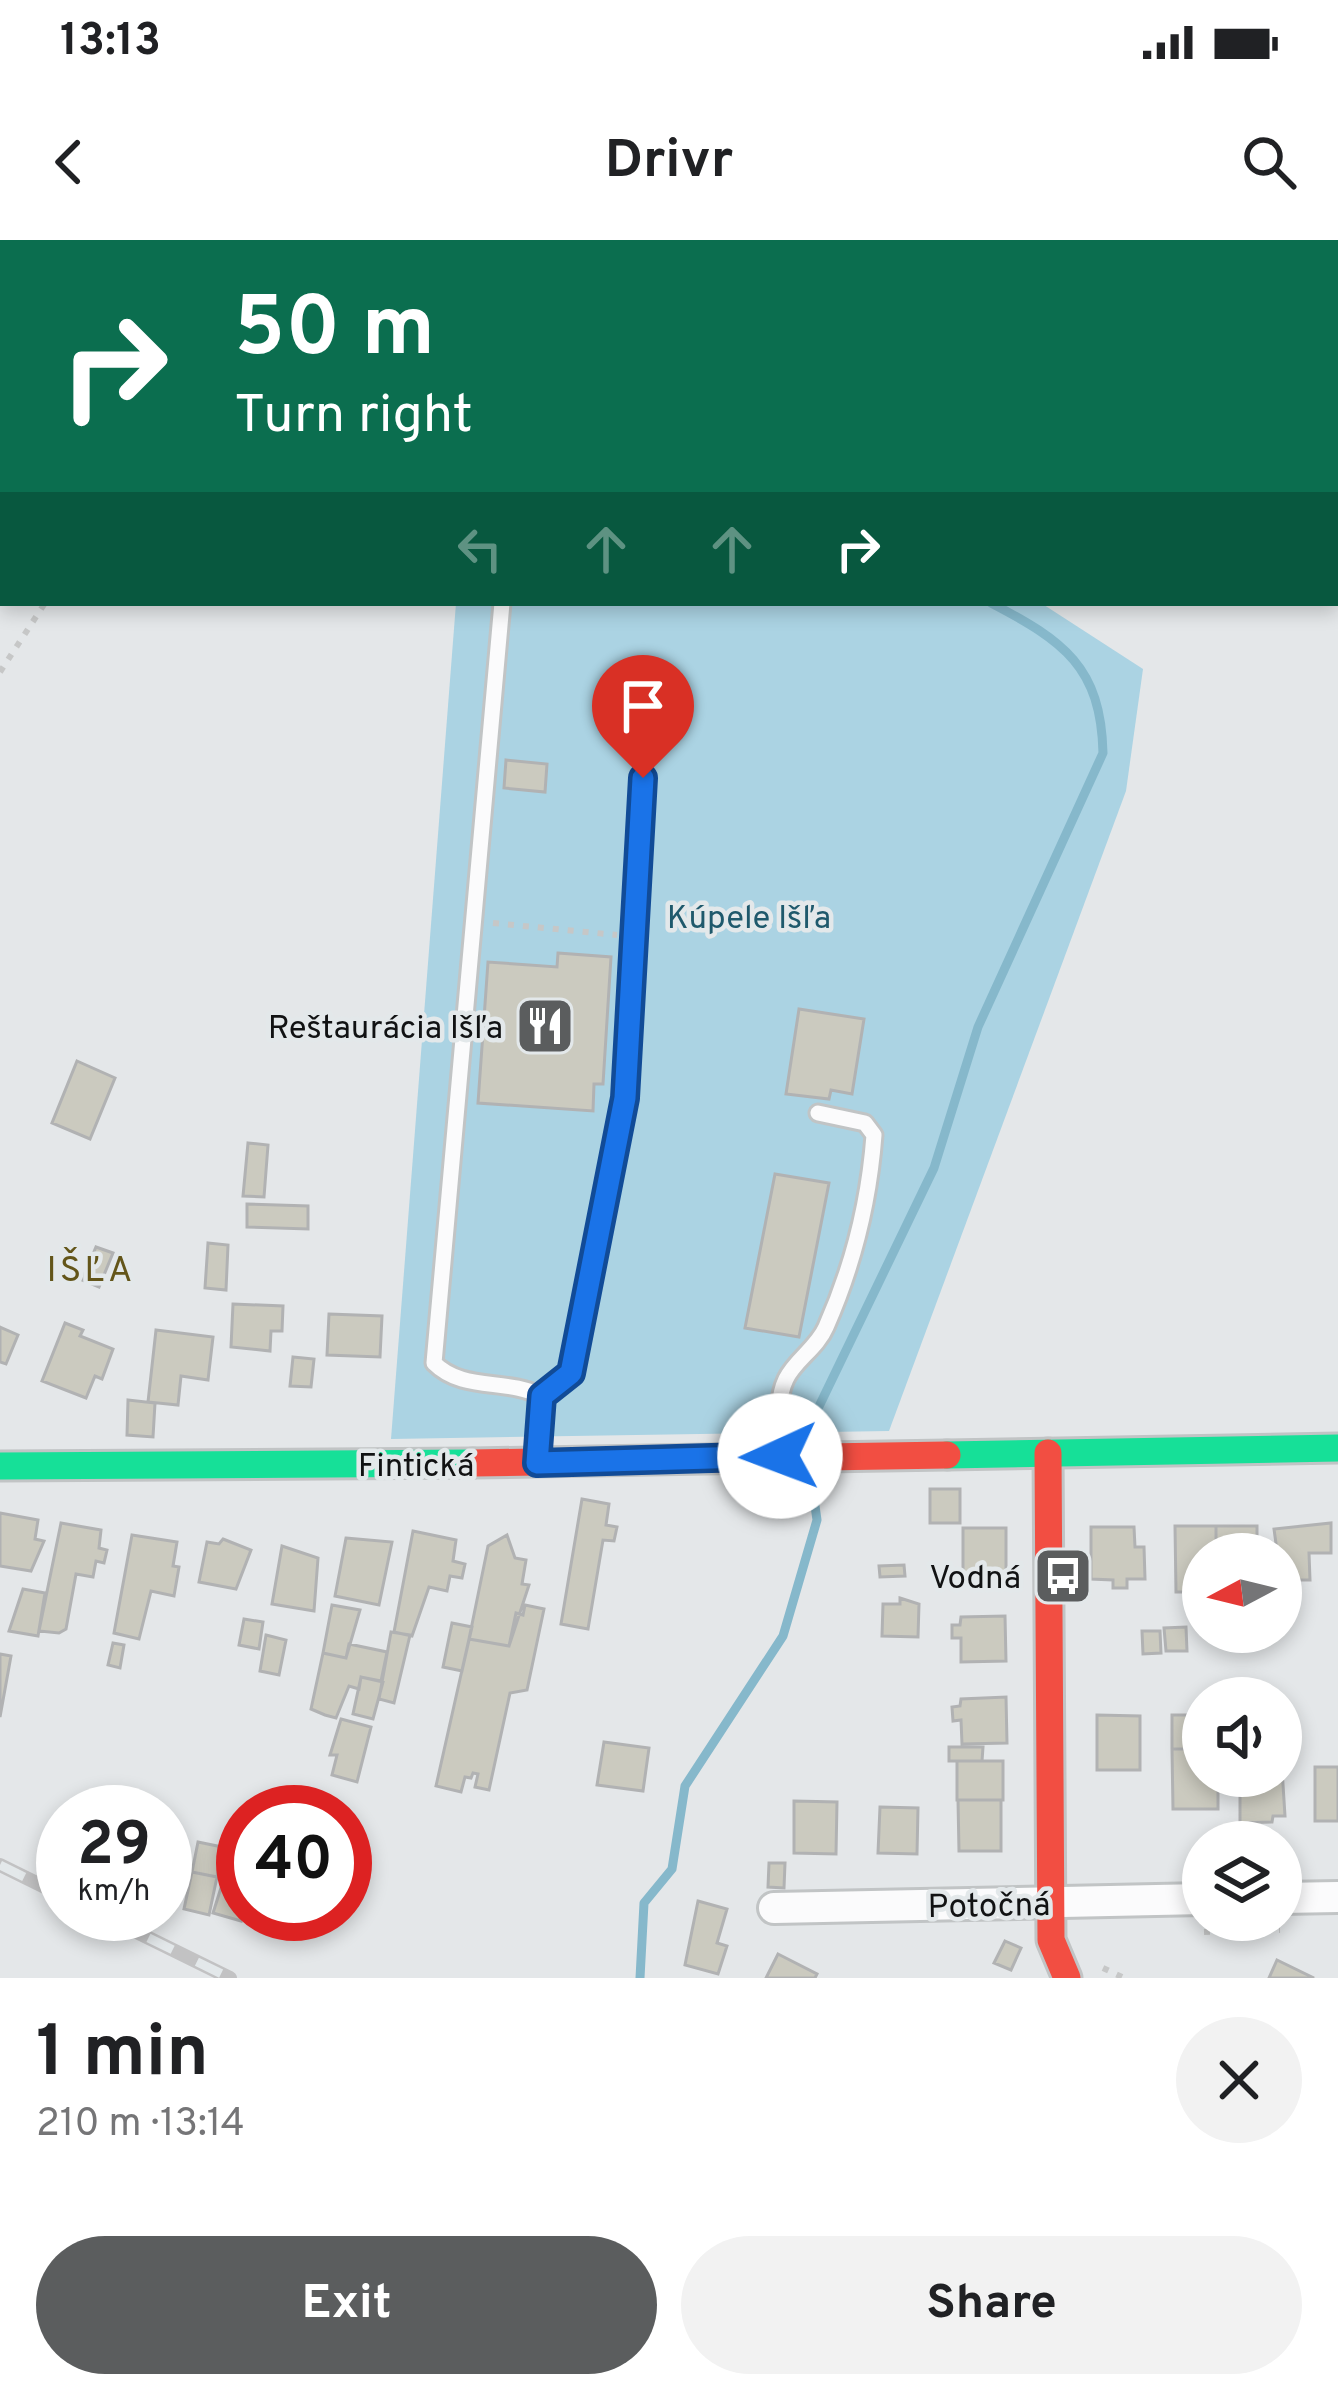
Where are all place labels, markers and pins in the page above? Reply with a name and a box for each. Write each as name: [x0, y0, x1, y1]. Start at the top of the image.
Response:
pin: [592, 655, 694, 778]
restaurant icon: Reštaurácia Išľa: [514, 995, 576, 1057]
place label: Reštaurácia Išľa: [268, 1009, 503, 1051]
bus stop icon: Vodná: [1032, 1545, 1094, 1607]
place label: Vodná: [929, 1559, 1021, 1601]

